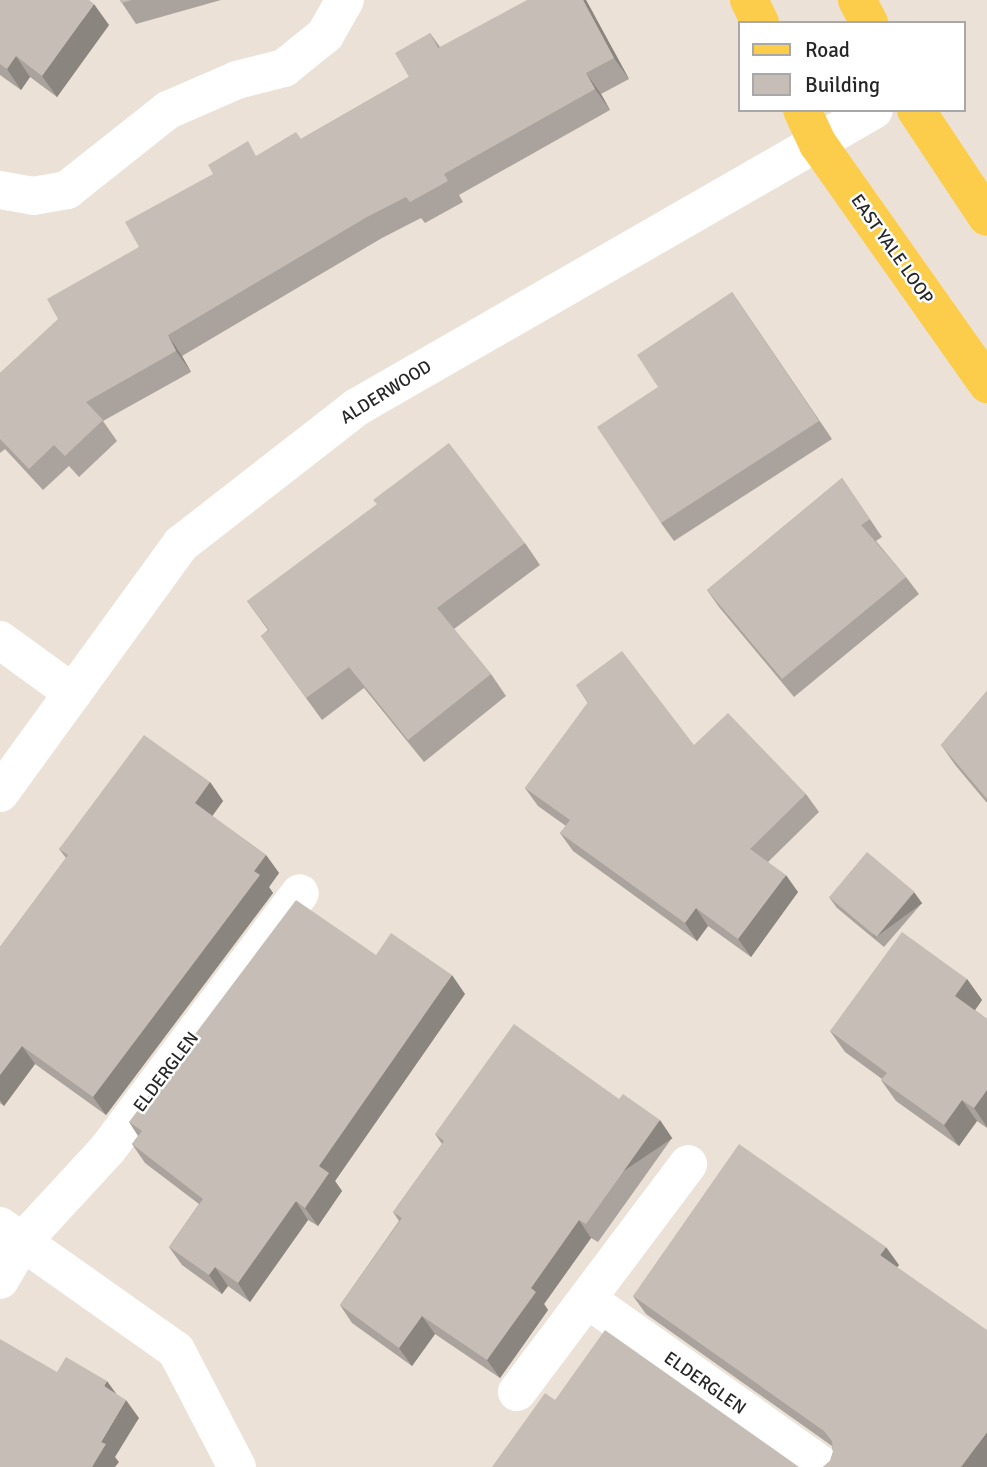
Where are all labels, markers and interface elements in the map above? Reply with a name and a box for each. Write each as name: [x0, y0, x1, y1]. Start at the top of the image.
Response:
legend: [738, 21, 966, 112]
text: Road: [805, 37, 850, 63]
text: Building: [805, 72, 880, 98]
street label: EAST YALE LOOP: [846, 190, 938, 308]
street label: ALDERWOOD: [337, 355, 435, 429]
street label: ELDERGLEN: [129, 1028, 203, 1116]
street label: ELDERGLEN: [660, 1347, 750, 1419]

